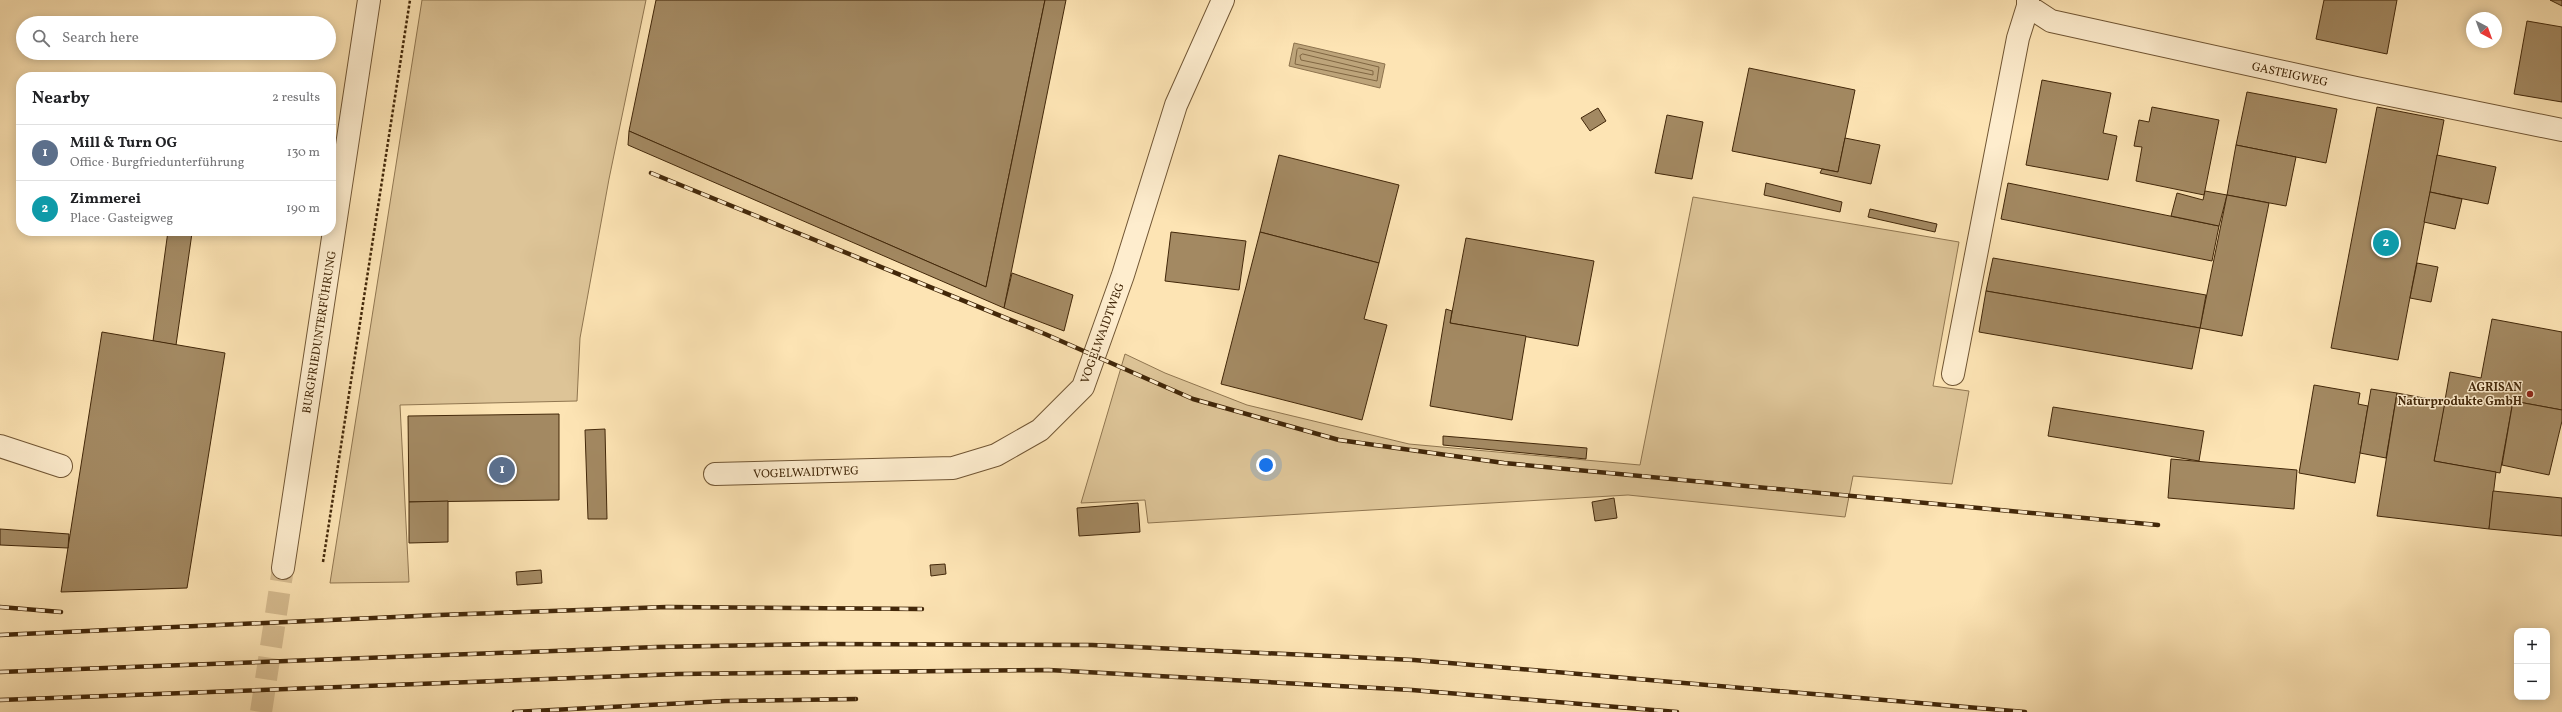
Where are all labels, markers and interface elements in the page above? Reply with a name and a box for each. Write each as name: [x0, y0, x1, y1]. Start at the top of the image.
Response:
north arrow: [2466, 12, 2502, 48]
search box: [16, 16, 336, 60]
icon: search: [30, 27, 52, 49]
text: Search here: [62, 28, 139, 49]
street label: GASTEIGWEG: [2250, 59, 2329, 91]
text: Nearby: [32, 87, 90, 110]
text: 2 results: [272, 89, 320, 107]
text: Mill & Turn OG: [70, 133, 177, 154]
text: 1: [42, 144, 48, 162]
text: 130 m: [287, 144, 320, 162]
text: Office · Burgfriedunterführung: [70, 154, 244, 172]
text: Zimmerei: [70, 189, 141, 210]
text: 2: [42, 200, 48, 218]
text: 190 m: [286, 200, 320, 218]
text: Place · Gasteigweg: [70, 210, 173, 228]
pin: 2: [2373, 228, 2399, 258]
street label: BURGFRIEDUNTERFÜHRUNG: [298, 249, 341, 415]
street label: VOGELWAIDTWEG: [1077, 281, 1129, 386]
place label: AGRISAN Naturprodukte GmbH: [2398, 380, 2522, 410]
marker: AGRISAN Naturprodukte GmbH: [2525, 389, 2535, 399]
pin: 1: [489, 455, 515, 485]
your location: [1256, 455, 1276, 475]
street label: VOGELWAIDTWEG: [753, 463, 859, 483]
map controls: [2514, 628, 2550, 700]
button: +: [2514, 628, 2550, 664]
button: −: [2514, 664, 2550, 700]

